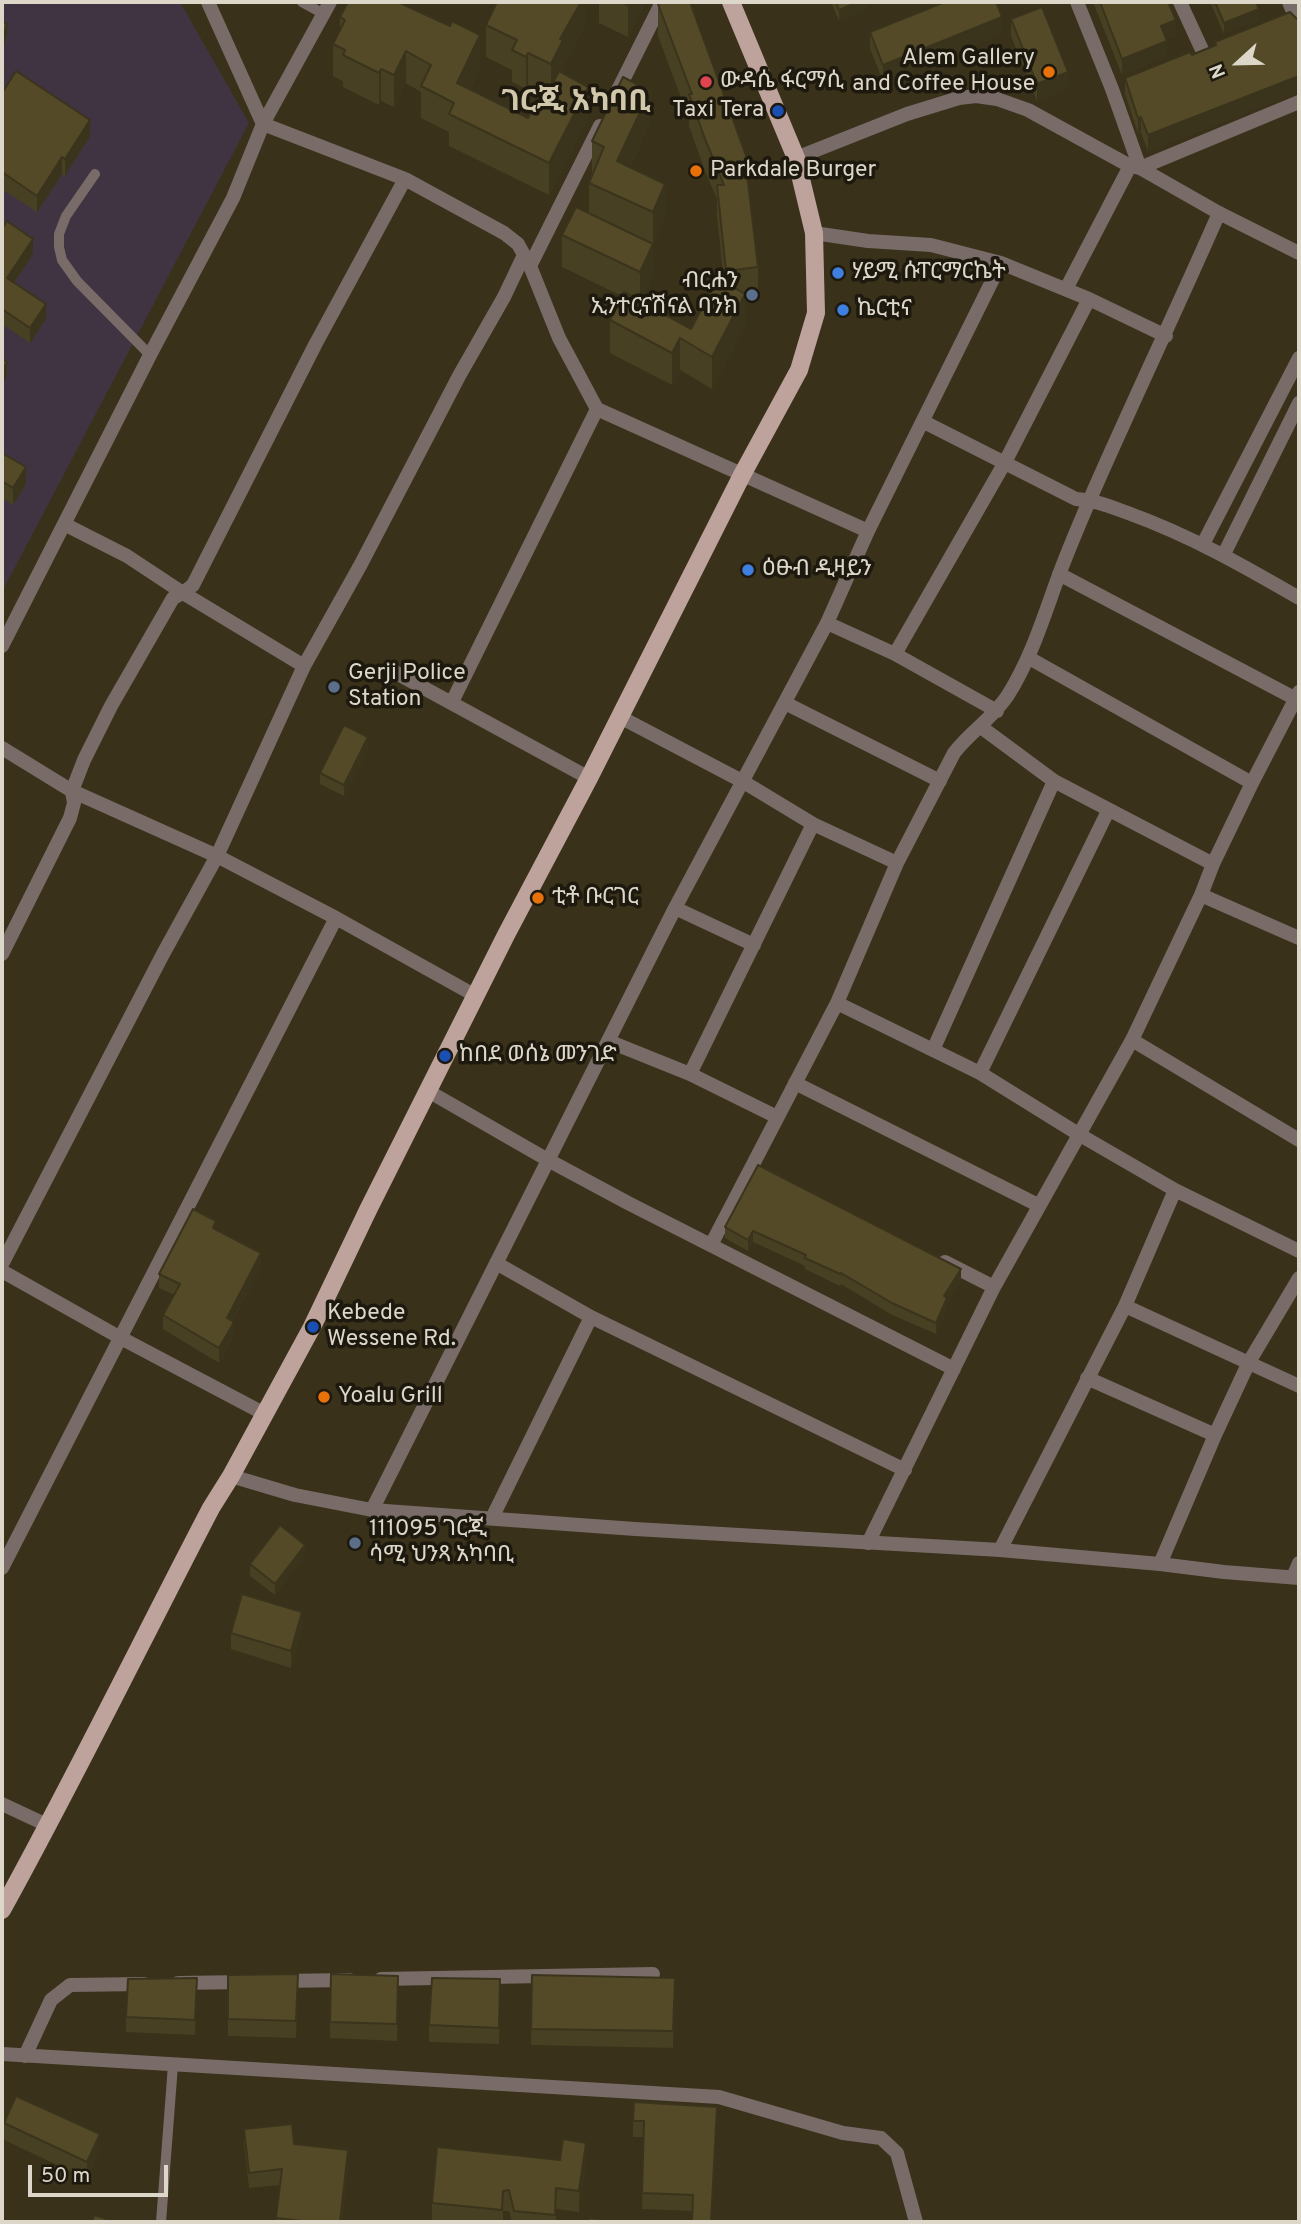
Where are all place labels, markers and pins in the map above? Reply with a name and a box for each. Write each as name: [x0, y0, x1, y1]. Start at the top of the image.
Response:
place label: Alem Gallery and Coffee House: [852, 45, 1035, 99]
marker: Alem Gallery and Coffee House: [1041, 64, 1057, 80]
place label: ውዳሴ ፋርማሲ: [720, 68, 844, 96]
marker: ውዳሴ ፋርማሲ: [698, 74, 714, 90]
place label: Taxi Tera: [672, 97, 764, 125]
marker: Taxi Tera: [770, 103, 786, 119]
place label: Parkdale Burger: [710, 157, 877, 185]
marker: Parkdale Burger: [688, 163, 704, 179]
place label: ሃይሚ ሱፐርማርኬት: [852, 259, 1006, 287]
marker: ሃይሚ ሱፐርማርኬት: [830, 265, 846, 281]
place label: ብርሐን ኢንተርናሽናል ባንክ: [591, 268, 738, 322]
marker: ብርሐን ኢንተርናሽናል ባንክ: [744, 287, 760, 303]
place label: ኬርቲና: [857, 296, 912, 324]
marker: ኬርቲና: [835, 302, 851, 318]
place label: ዕፁብ ዲዛይን: [762, 556, 872, 584]
marker: ዕፁብ ዲዛይን: [740, 562, 756, 578]
place label: Gerji Police Station: [348, 660, 466, 714]
marker: Gerji Police Station: [326, 679, 342, 695]
place label: ቲቶ ቡርገር: [552, 884, 639, 912]
marker: ቲቶ ቡርገር: [530, 890, 546, 906]
place label: ከበደ ወሰኔ መንገድ: [459, 1042, 617, 1070]
marker: ከበደ ወሰኔ መንገድ: [437, 1048, 453, 1064]
place label: Kebede Wessene Rd.: [327, 1300, 456, 1354]
marker: Kebede Wessene Rd.: [305, 1319, 321, 1335]
place label: Yoalu Grill: [338, 1383, 443, 1411]
marker: Yoalu Grill: [316, 1389, 332, 1405]
place label: 111095 ገርጂ ሳሚ ህንጻ አካባቢ: [369, 1516, 514, 1570]
marker: 111095 ገርጂ ሳሚ ህንጻ አካባቢ: [347, 1535, 363, 1551]

